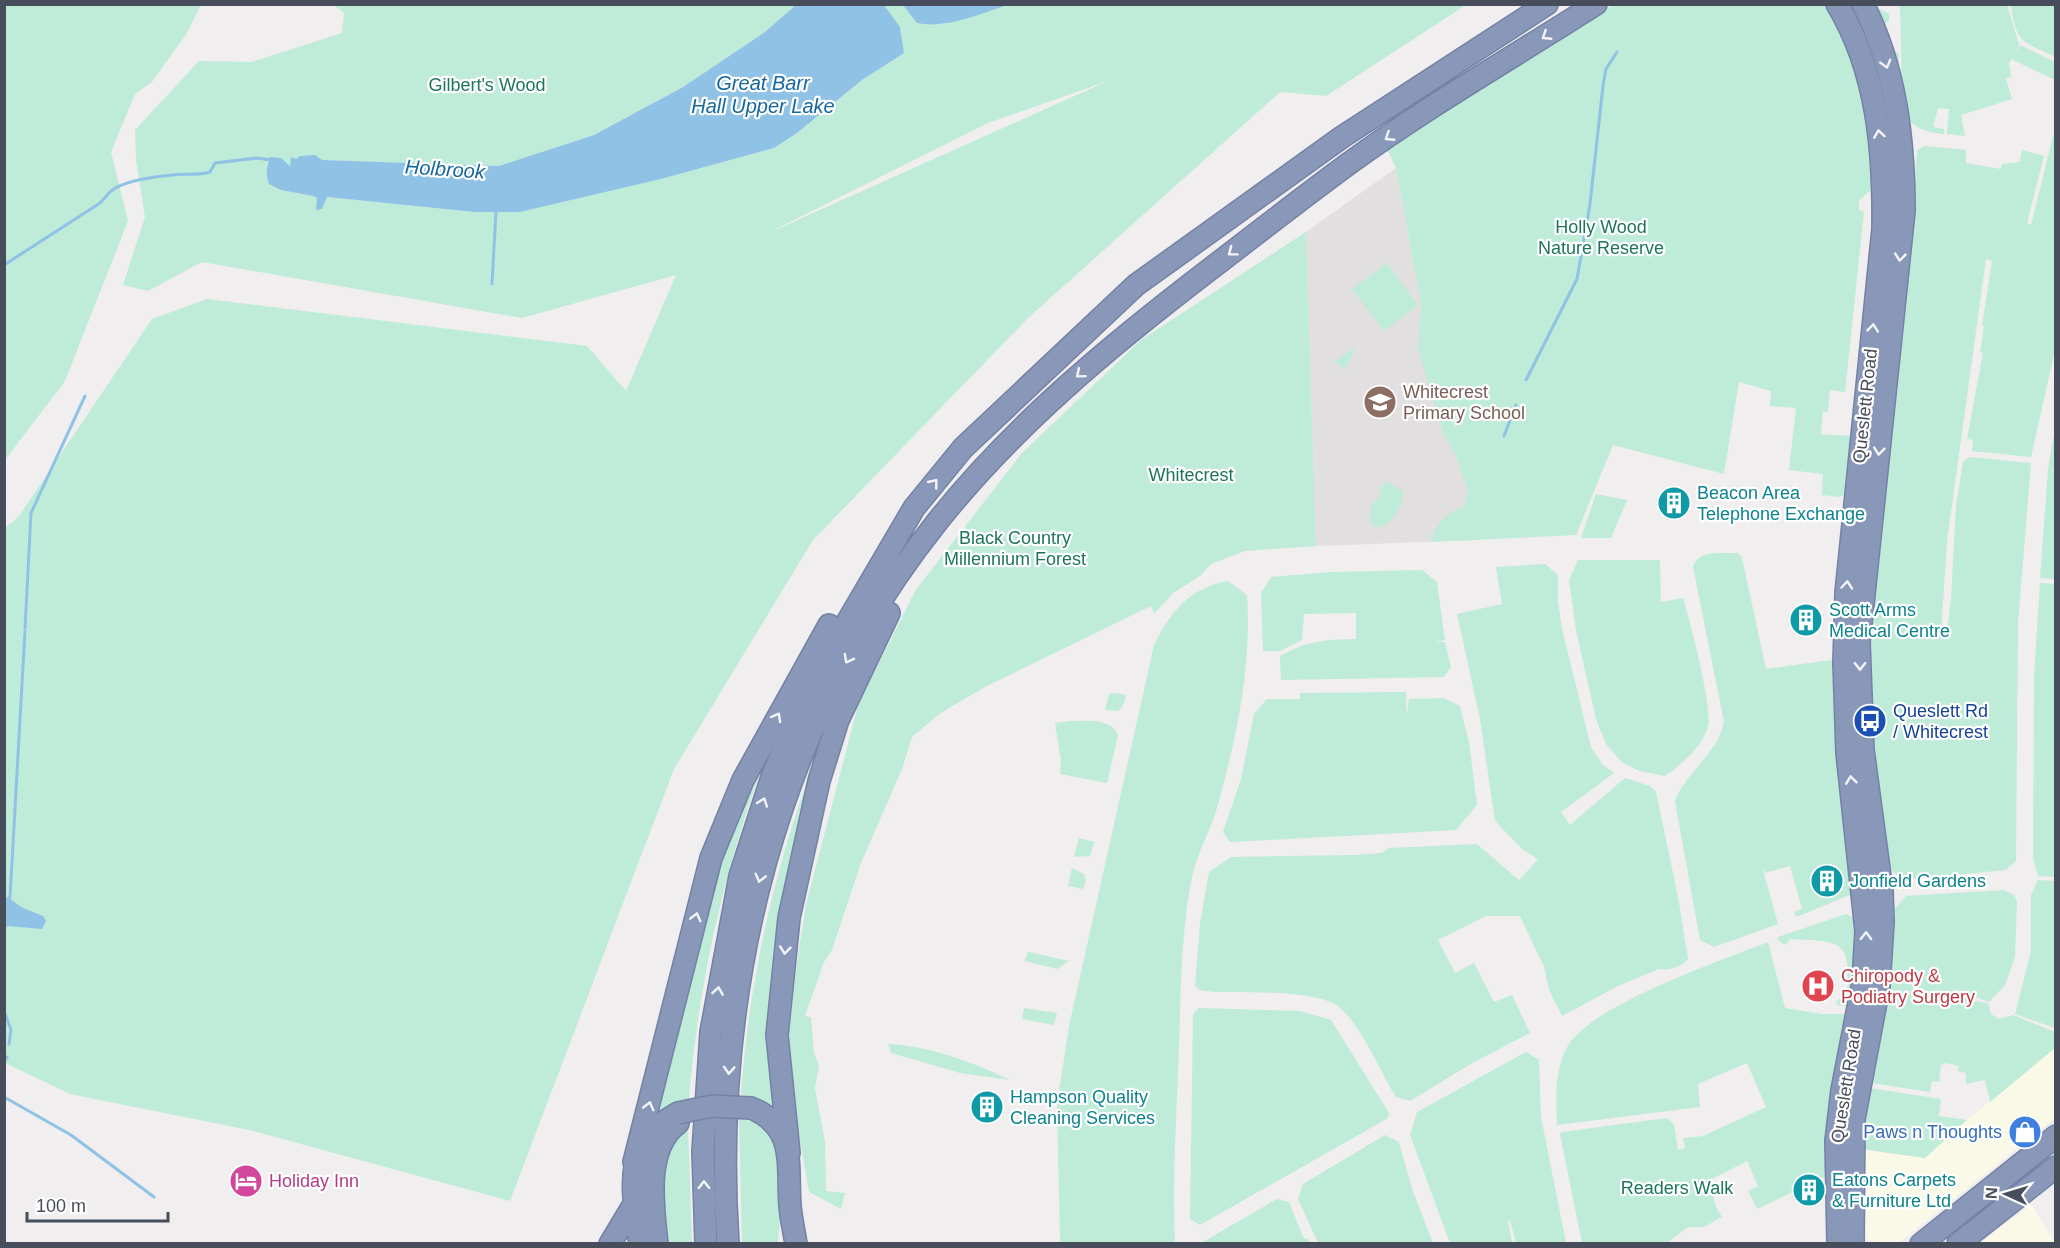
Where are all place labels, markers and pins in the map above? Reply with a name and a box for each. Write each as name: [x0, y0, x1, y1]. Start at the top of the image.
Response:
place label: Whitecrest Primary School: [1403, 382, 1525, 423]
school or university icon: Whitecrest Primary School: [1362, 384, 1398, 420]
place label: Beacon Area Telephone Exchange: [1697, 483, 1865, 524]
building icon: Beacon Area Telephone Exchange: [1656, 485, 1692, 521]
place label: Scott Arms Medical Centre: [1829, 600, 1950, 641]
building icon: Scott Arms Medical Centre: [1788, 602, 1824, 638]
place label: Queslett Rd / Whitecrest: [1893, 701, 1988, 742]
bus stop icon: Queslett Rd / Whitecrest: [1852, 703, 1888, 739]
building icon: Jonfield Gardens: [1809, 863, 1845, 899]
place label: Jonfield Gardens: [1850, 871, 1986, 891]
place label: Chiropody & Podiatry Surgery: [1841, 966, 1975, 1007]
hospital icon: Chiropody & Podiatry Surgery: [1800, 968, 1836, 1004]
place label: Hampson Quality Cleaning Services: [1010, 1087, 1155, 1128]
building icon: Hampson Quality Cleaning Services: [969, 1089, 1005, 1125]
shop icon: Paws n Thoughts: [2007, 1114, 2043, 1150]
place label: Paws n Thoughts: [1863, 1122, 2002, 1142]
hotel icon: Holiday Inn: [228, 1163, 264, 1199]
place label: Eatons Carpets & Furniture Ltd: [1832, 1170, 1956, 1211]
place label: Holiday Inn: [269, 1171, 359, 1191]
building icon: Eatons Carpets & Furniture Ltd: [1791, 1172, 1827, 1208]

